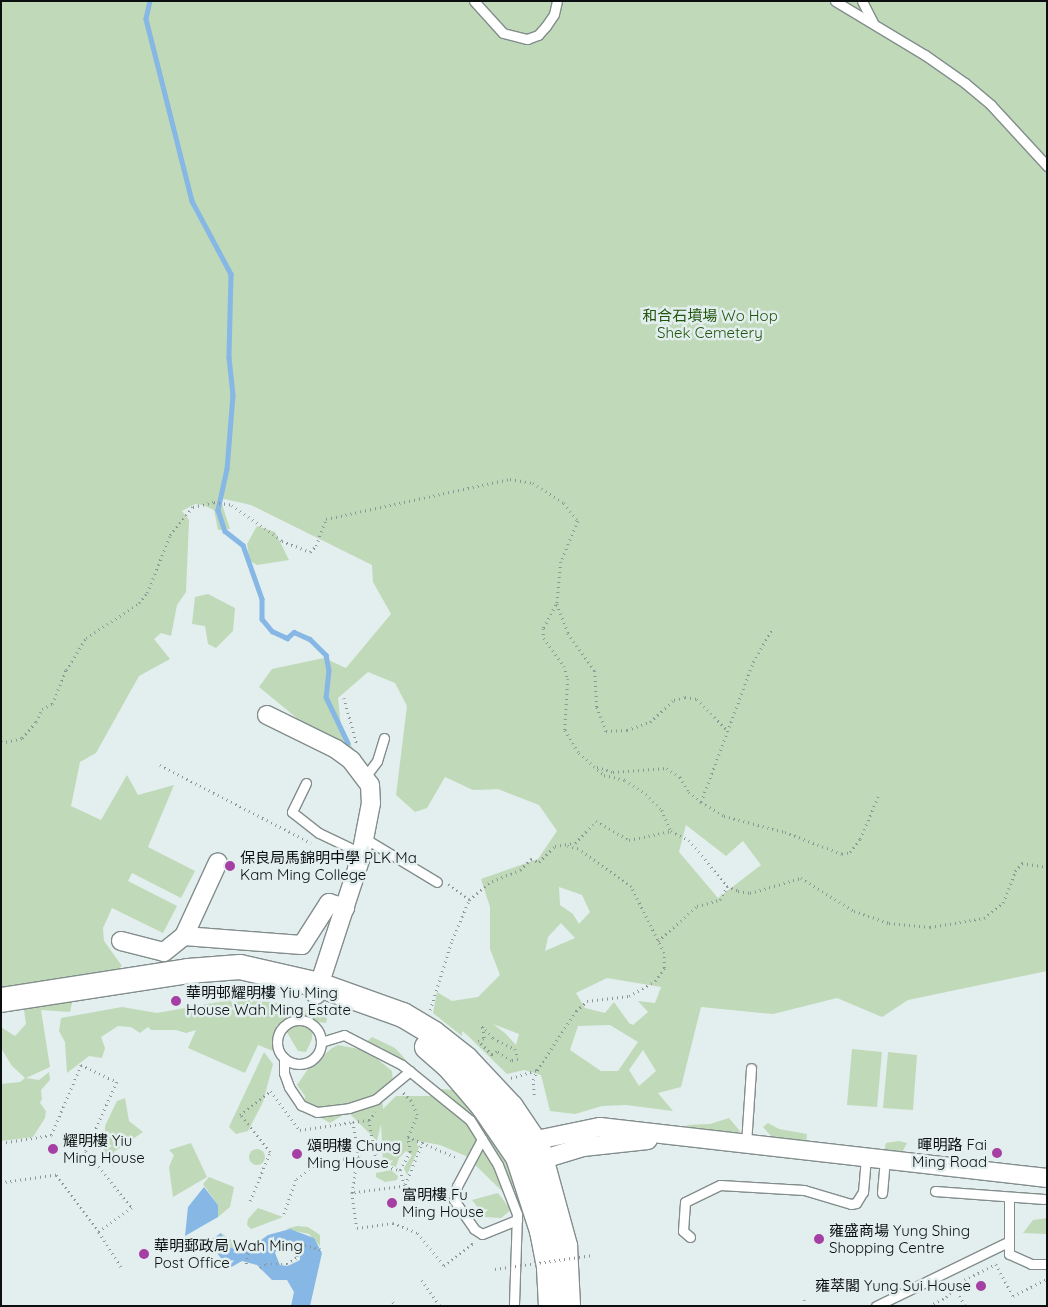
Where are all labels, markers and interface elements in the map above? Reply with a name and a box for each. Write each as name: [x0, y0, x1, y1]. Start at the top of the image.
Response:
park label: 和合石墳場 Wo Hop Shek Cemetery: [642, 306, 778, 341]
place label: 保良局馬錦明中學 PLK Ma Kam Ming College: [240, 848, 417, 883]
marker: 保良局馬錦明中學 PLK Ma Kam Ming College: [224, 860, 236, 872]
place label: 華明邨耀明樓 Yiu Ming House Wah Ming Estate: [186, 983, 351, 1018]
marker: 華明邨耀明樓 Yiu Ming House Wah Ming Estate: [170, 995, 182, 1007]
place label: 耀明樓 Yiu Ming House: [63, 1131, 145, 1166]
place label: 暉明路 Fai Ming Road: [912, 1135, 987, 1170]
place label: 頌明樓 Chung Ming House: [307, 1136, 401, 1171]
marker: 耀明樓 Yiu Ming House: [47, 1143, 59, 1155]
marker: 暉明路 Fai Ming Road: [991, 1147, 1003, 1159]
marker: 頌明樓 Chung Ming House: [291, 1148, 303, 1160]
place label: 富明樓 Fu Ming House: [402, 1185, 484, 1220]
marker: 富明樓 Fu Ming House: [386, 1197, 398, 1209]
place label: 雍盛商場 Yung Shing Shopping Centre: [829, 1221, 970, 1256]
marker: 雍盛商場 Yung Shing Shopping Centre: [813, 1233, 825, 1245]
place label: 華明郵政局 Wah Ming Post Office: [154, 1236, 303, 1271]
marker: 華明郵政局 Wah Ming Post Office: [138, 1248, 150, 1260]
place label: 雍萃閣 Yung Sui House: [815, 1277, 971, 1295]
marker: 雍萃閣 Yung Sui House: [975, 1280, 987, 1292]

